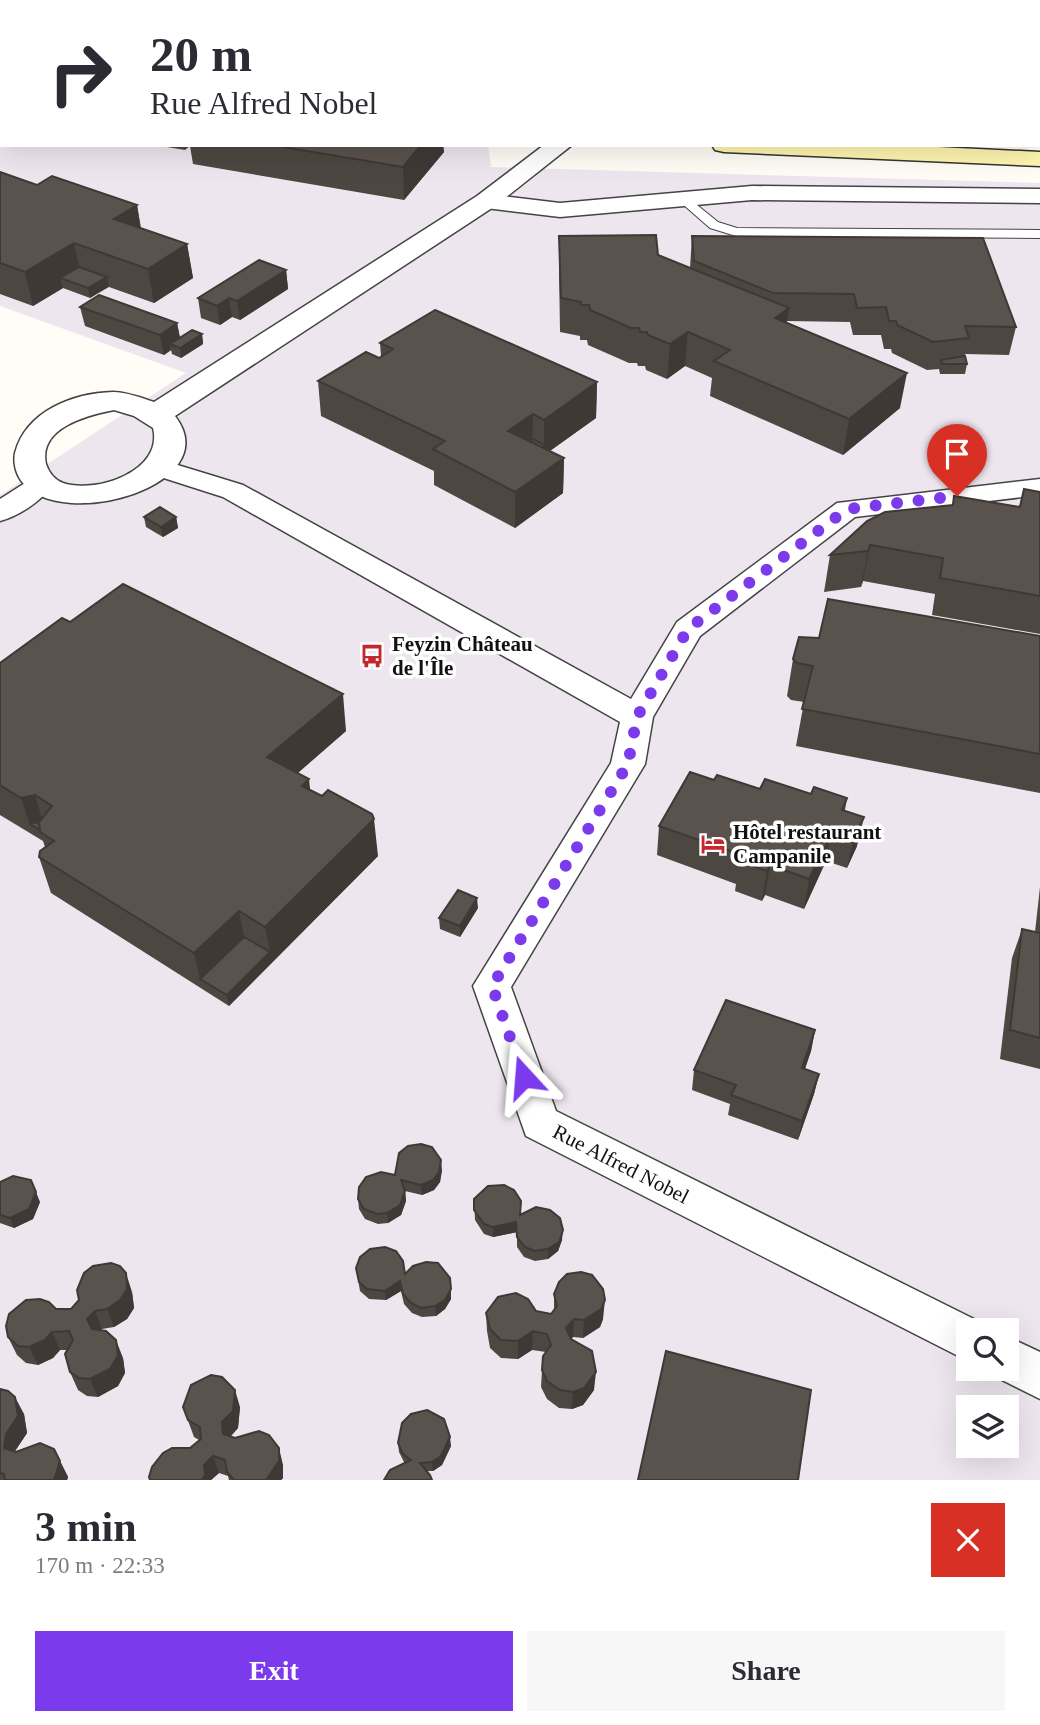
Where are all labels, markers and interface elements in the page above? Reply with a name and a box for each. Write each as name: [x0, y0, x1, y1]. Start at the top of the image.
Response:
text: 20 m: [150, 27, 252, 82]
icon: right: [35, 28, 126, 119]
text: Rue Alfred Nobel: [150, 85, 378, 121]
pin: [927, 424, 987, 496]
icon: arrive: [938, 435, 976, 473]
place label: Feyzin Château de l'Île: [392, 632, 533, 680]
bus stop icon: Feyzin Château de l'Île: [358, 642, 386, 670]
place label: Hôtel restaurant Campanile: [733, 820, 881, 868]
hotel icon: Hôtel restaurant Campanile: [699, 830, 727, 858]
position arrow: [487, 1040, 561, 1114]
street label: Rue Alfred Nobel: [549, 1119, 693, 1209]
map controls: [956, 1318, 1019, 1458]
button: search: [956, 1318, 1019, 1381]
button: layers: [956, 1395, 1019, 1458]
button: close: [931, 1503, 1005, 1577]
text: 3 min: [35, 1504, 137, 1550]
text: 170 m · 22:33: [35, 1553, 165, 1578]
button: Exit: [35, 1631, 513, 1711]
button: Share: [527, 1631, 1005, 1711]

